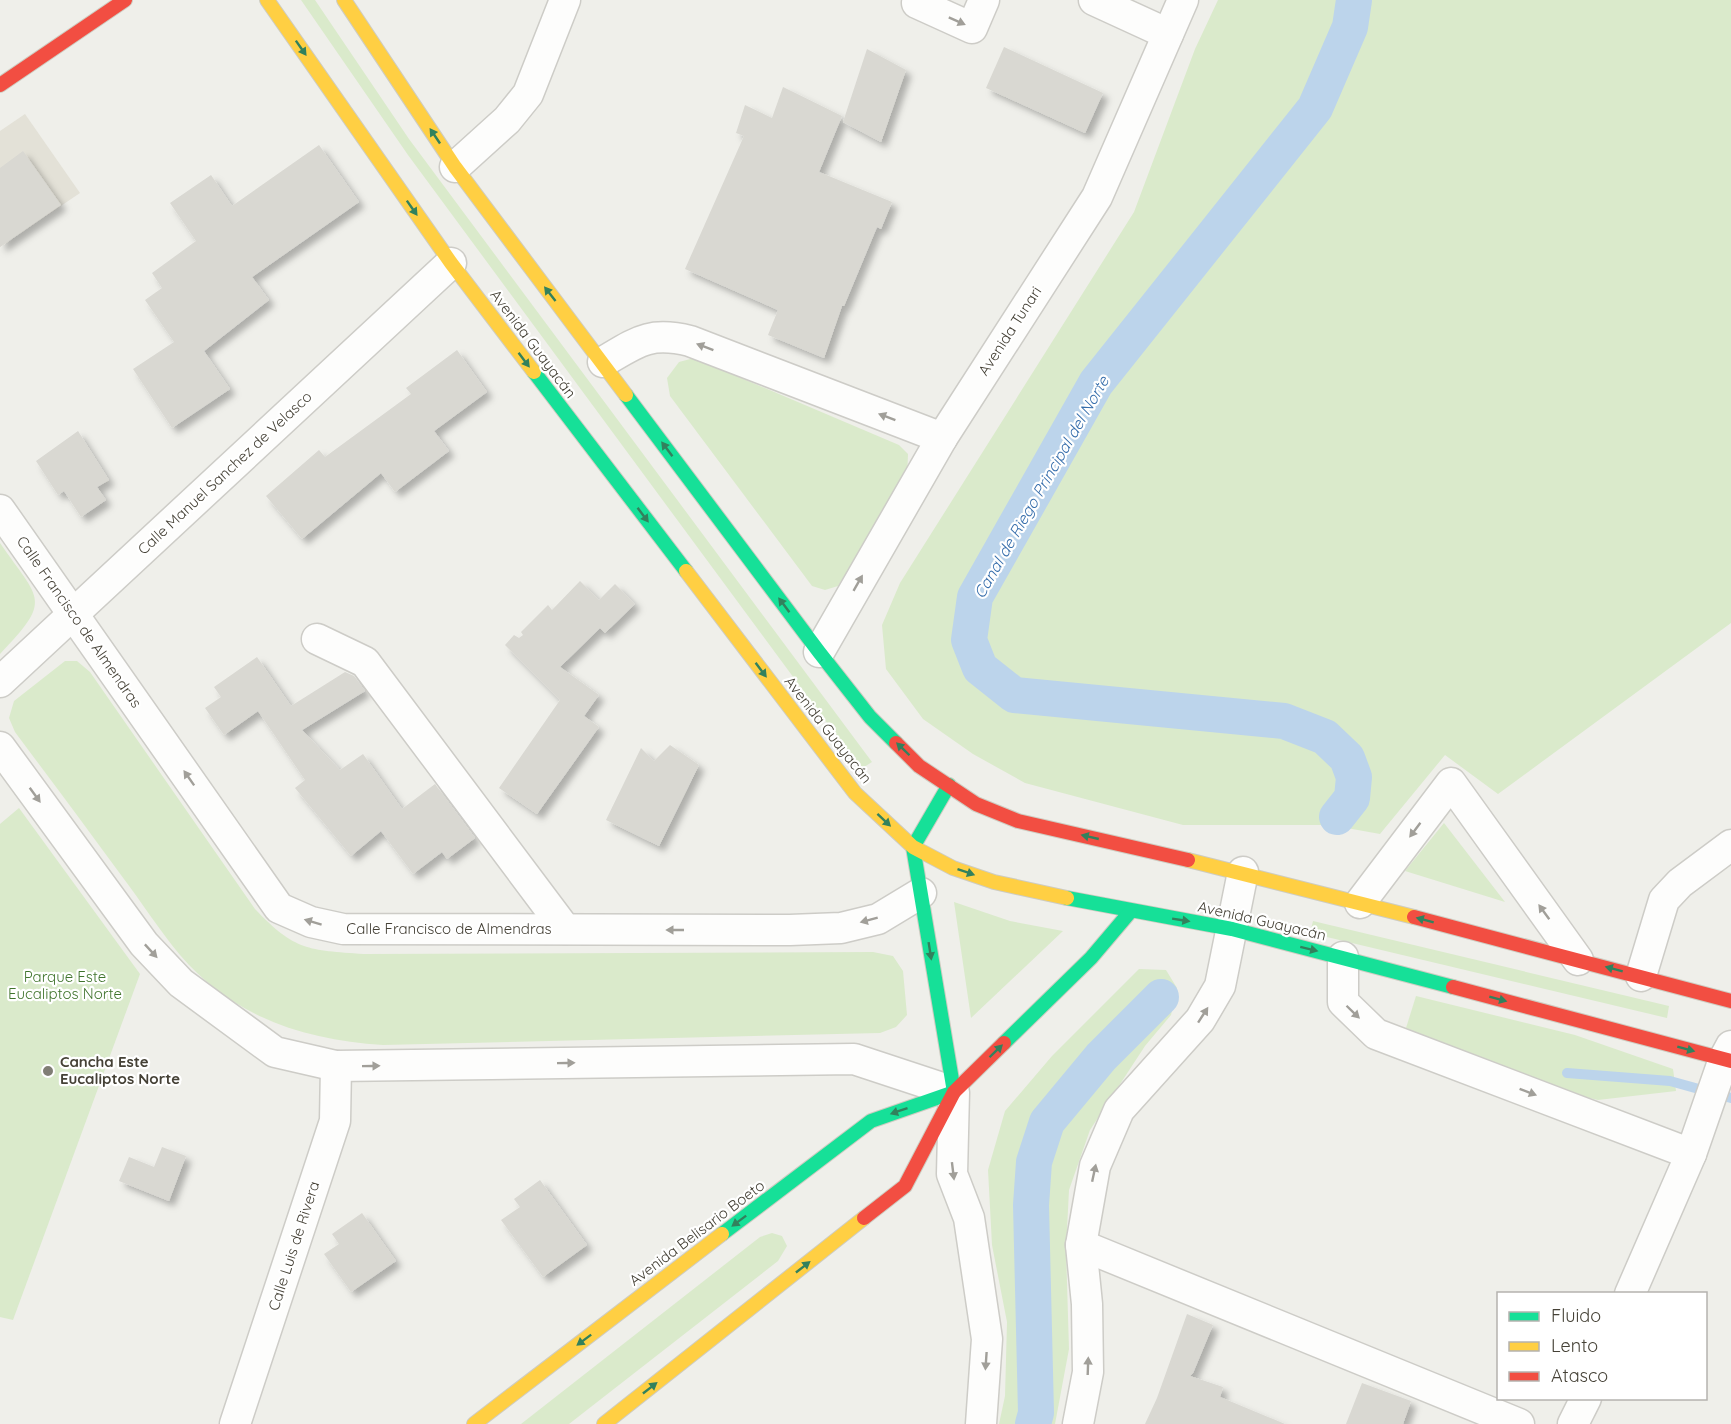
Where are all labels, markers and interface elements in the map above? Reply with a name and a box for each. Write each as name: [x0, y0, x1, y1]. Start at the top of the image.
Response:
one-way arrow: [948, 16, 966, 26]
one-way arrow: [295, 40, 306, 56]
one-way arrow: [429, 128, 441, 144]
one-way arrow: [406, 200, 418, 216]
street label: Avenida Tunari: [974, 283, 1045, 379]
street label: Avenida Guayacán: [486, 286, 580, 402]
one-way arrow: [544, 286, 556, 301]
one-way arrow: [696, 341, 714, 351]
one-way arrow: [518, 352, 530, 367]
water label: Canal de Riego Principal del Norte: [969, 372, 1113, 602]
street label: Calle Manuel Sanchez de Velasco: [134, 387, 316, 558]
one-way arrow: [878, 411, 896, 421]
one-way arrow: [661, 442, 673, 458]
one-way arrow: [636, 507, 648, 522]
street label: Calle Francisco de Almendras: [13, 532, 146, 711]
one-way arrow: [853, 575, 863, 592]
one-way arrow: [778, 598, 790, 613]
one-way arrow: [754, 662, 766, 677]
street label: Avenida Guayacán: [781, 672, 876, 787]
one-way arrow: [896, 743, 910, 757]
one-way arrow: [183, 771, 195, 787]
one-way arrow: [28, 787, 40, 802]
one-way arrow: [877, 813, 891, 827]
one-way arrow: [1410, 822, 1422, 837]
one-way arrow: [1081, 832, 1100, 842]
one-way arrow: [957, 868, 975, 878]
street label: Avenida Guayacán: [1196, 897, 1328, 945]
one-way arrow: [1538, 905, 1550, 920]
one-way arrow: [1416, 914, 1434, 924]
one-way arrow: [860, 916, 878, 926]
one-way arrow: [1172, 916, 1191, 925]
one-way arrow: [304, 917, 322, 926]
street label: Calle Francisco de Almendras: [346, 919, 552, 938]
one-way arrow: [666, 925, 685, 935]
one-way arrow: [926, 941, 935, 960]
one-way arrow: [144, 943, 157, 958]
one-way arrow: [1300, 944, 1319, 954]
one-way arrow: [1604, 964, 1623, 974]
park label: Parque Este Eucaliptos Norte: [8, 967, 122, 1003]
one-way arrow: [1489, 994, 1507, 1004]
one-way arrow: [1345, 1004, 1359, 1018]
one-way arrow: [1197, 1007, 1209, 1023]
one-way arrow: [988, 1044, 1003, 1058]
one-way arrow: [1677, 1045, 1695, 1054]
place label: Cancha Este Eucaliptos Norte: [60, 1052, 180, 1088]
one-way arrow: [556, 1058, 575, 1068]
one-way arrow: [361, 1061, 380, 1070]
marker: Cancha Este Eucaliptos Norte: [41, 1064, 55, 1078]
one-way arrow: [1519, 1088, 1537, 1097]
one-way arrow: [890, 1107, 908, 1117]
one-way arrow: [949, 1162, 958, 1181]
one-way arrow: [1090, 1163, 1099, 1182]
street label: Avenida Belisario Boeto: [625, 1176, 768, 1290]
street label: Calle Luis de Rivera: [264, 1179, 323, 1313]
one-way arrow: [732, 1215, 747, 1227]
one-way arrow: [796, 1261, 811, 1273]
legend: [1497, 1292, 1707, 1400]
text: Fluido: [1551, 1304, 1601, 1327]
one-way arrow: [577, 1333, 592, 1345]
text: Lento: [1551, 1334, 1598, 1357]
one-way arrow: [981, 1352, 990, 1371]
one-way arrow: [1083, 1357, 1092, 1376]
text: Atasco: [1551, 1364, 1608, 1387]
one-way arrow: [643, 1382, 658, 1394]

